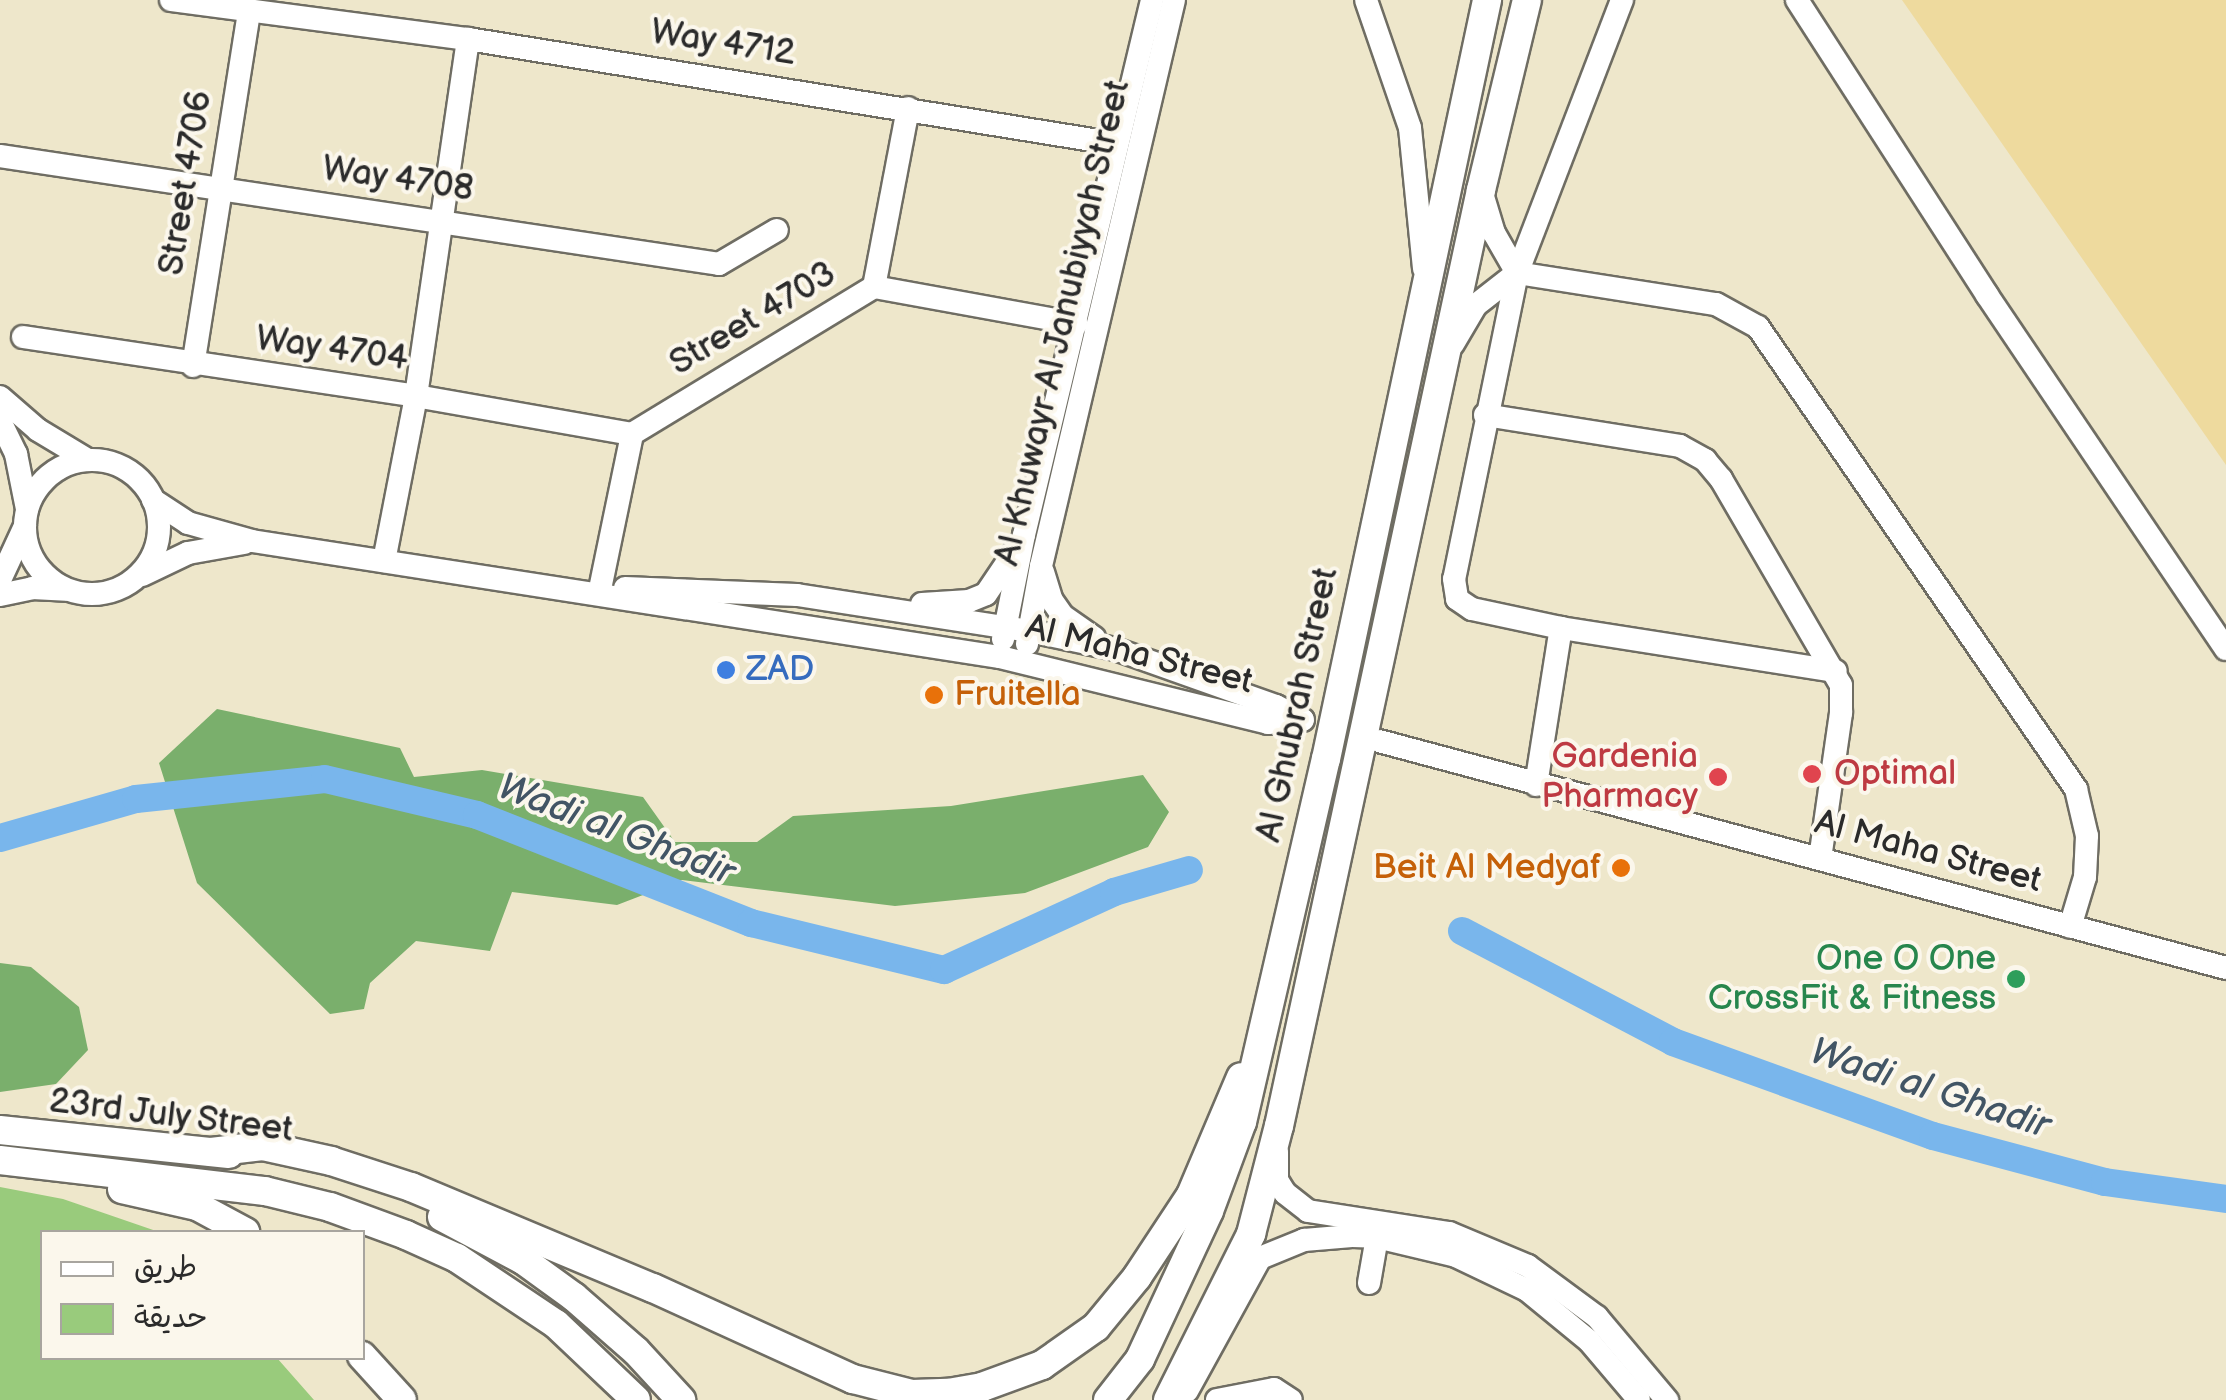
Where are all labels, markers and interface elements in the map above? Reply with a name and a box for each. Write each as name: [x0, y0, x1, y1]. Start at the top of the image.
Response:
street label: Way 4712: [647, 11, 799, 75]
street label: Al Khuwayr Al Janubiyyah Street: [986, 75, 1140, 571]
street label: Street 4706: [151, 88, 221, 278]
street label: Way 4708: [319, 147, 477, 211]
street label: Street 4703: [662, 253, 844, 385]
street label: Way 4704: [252, 317, 412, 381]
street label: Al Ghubrah Street: [1248, 564, 1348, 846]
street label: Al Maha Street: [1021, 606, 1257, 704]
place label: ZAD: [746, 649, 814, 691]
marker: ZAD: [715, 659, 737, 681]
place label: Fruitella: [954, 674, 1081, 716]
marker: Fruitella: [923, 684, 945, 706]
place label: Gardenia Pharmacy: [1541, 736, 1698, 818]
place label: Optimal: [1834, 753, 1956, 795]
marker: Optimal: [1799, 761, 1825, 787]
water label: Wadi al Ghadir: [492, 764, 740, 896]
marker: Gardenia Pharmacy: [1707, 766, 1729, 788]
street label: Al Maha Street: [1810, 802, 2046, 902]
place label: Beit Al Medyaf: [1373, 847, 1601, 889]
marker: Beit Al Medyaf: [1610, 857, 1632, 879]
place label: One O One CrossFit & Fitness: [1708, 938, 1996, 1020]
marker: One O One CrossFit & Fitness: [2005, 968, 2027, 990]
water label: Wadi al Ghadir: [1804, 1029, 2056, 1149]
street label: 23rd July Street: [44, 1080, 298, 1152]
legend: [40, 1230, 365, 1360]
text: طريق: [134, 1250, 197, 1286]
text: حديقة: [134, 1300, 208, 1336]

